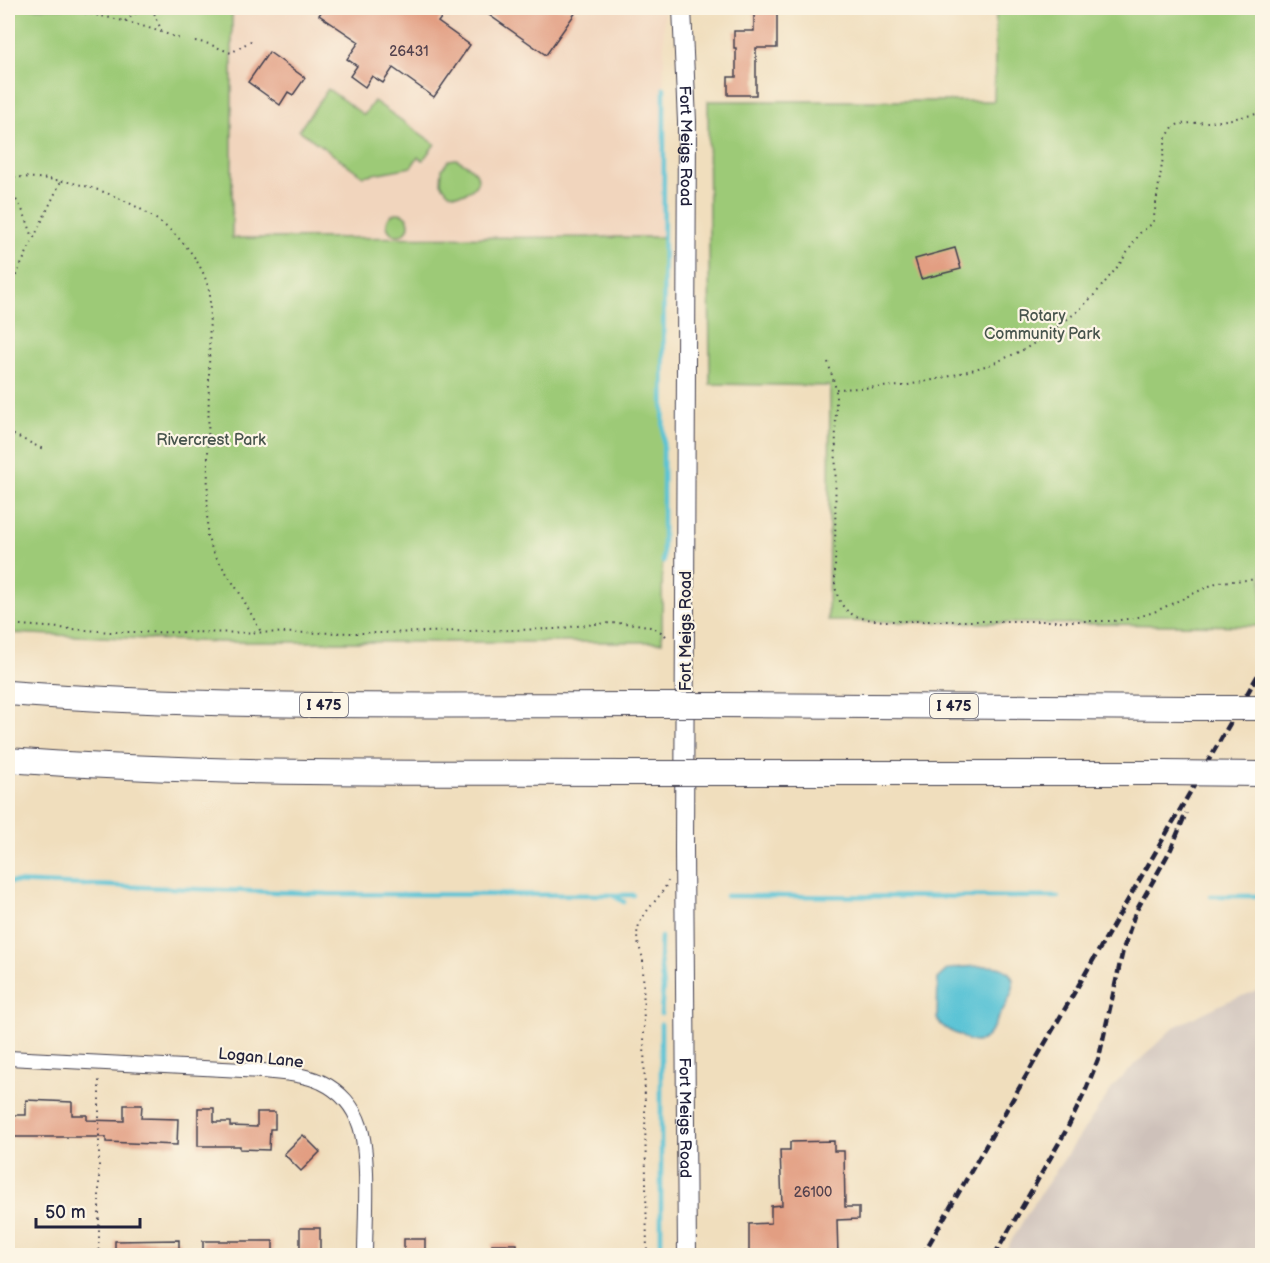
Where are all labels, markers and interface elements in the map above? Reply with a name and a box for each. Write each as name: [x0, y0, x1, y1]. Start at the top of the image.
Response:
house number: 26431: [389, 43, 429, 60]
street label: Fort Meigs Road: [674, 85, 695, 206]
park label: Rotary Community Park: [984, 307, 1100, 344]
park label: Rivercrest Park: [156, 431, 266, 450]
street label: Fort Meigs Road: [677, 571, 696, 691]
road number: I 475: [300, 693, 348, 717]
road number: I 475: [930, 694, 978, 718]
street label: Logan Lane: [217, 1045, 305, 1072]
street label: Fort Meigs Road: [675, 1058, 694, 1178]
house number: 26100: [794, 1184, 832, 1201]
scale bar: [36, 1191, 140, 1229]
text: 50 m: [45, 1202, 86, 1223]

